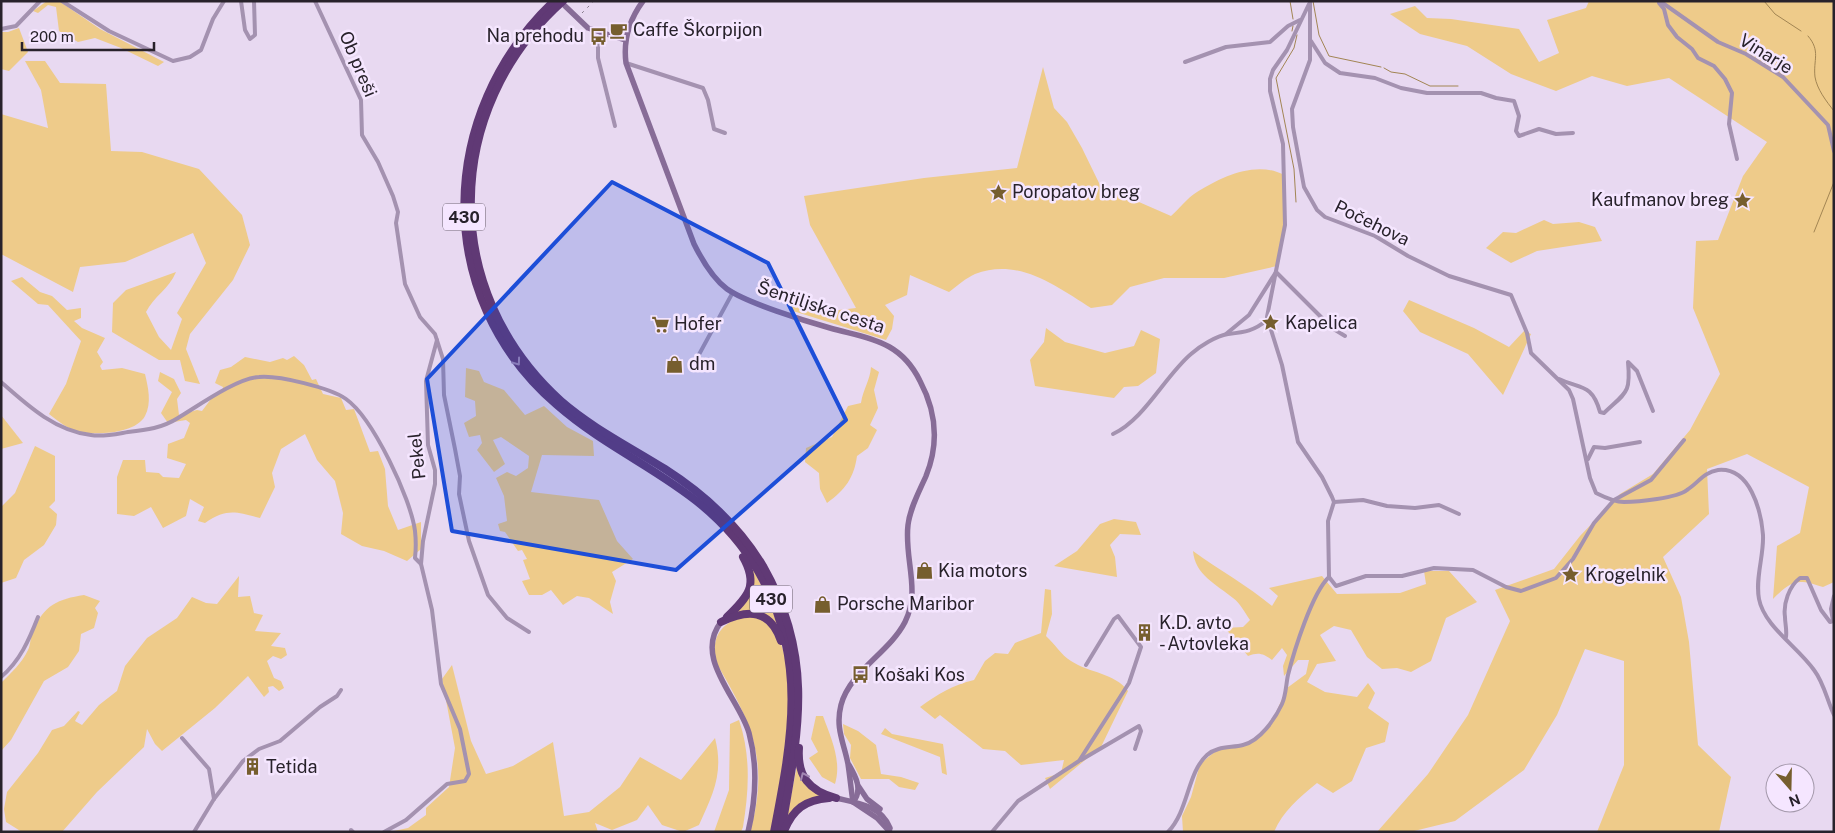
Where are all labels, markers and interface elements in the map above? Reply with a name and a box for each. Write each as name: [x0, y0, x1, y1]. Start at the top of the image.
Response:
place label: Caffe Škorpijon: [633, 19, 763, 40]
scale bar: [22, 20, 155, 52]
cafe icon: Caffe Škorpijon: [609, 20, 629, 40]
place label: Na prehodu: [487, 25, 584, 46]
bus stop icon: Na prehodu: [588, 26, 608, 46]
text: 200 m: [30, 28, 74, 45]
street label: Ob preši: [335, 28, 382, 100]
street label: Vinarje: [1736, 29, 1797, 78]
place label: Poropatov breg: [1012, 181, 1140, 202]
place icon: Poropatov breg: [988, 182, 1008, 202]
place label: Kaufmanov breg: [1591, 189, 1729, 210]
place icon: Kaufmanov breg: [1733, 190, 1753, 210]
street label: Počehova: [1331, 195, 1413, 250]
road number: 430: [443, 203, 485, 230]
street label: Šentiljska cesta: [755, 276, 888, 337]
place label: Kapelica: [1285, 312, 1357, 333]
place label: Hofer: [674, 313, 722, 334]
place icon: Kapelica: [1261, 313, 1281, 333]
supermarket icon: Hofer: [650, 314, 670, 334]
place label: dm: [689, 353, 715, 374]
shop icon: dm: [665, 354, 685, 374]
one-way arrow: [511, 356, 520, 366]
street label: Pekel: [404, 432, 429, 480]
place label: Kia motors: [938, 560, 1027, 581]
shop icon: Kia motors: [914, 561, 934, 581]
place label: Krogelnik: [1585, 564, 1666, 585]
place icon: Krogelnik: [1561, 565, 1581, 585]
road number: 430: [750, 586, 792, 612]
place label: Porsche Maribor: [837, 593, 974, 614]
shop icon: Porsche Maribor: [813, 594, 833, 614]
place label: K.D. avto - Avtovleka: [1159, 612, 1249, 654]
building icon: K.D. avto - Avtovleka: [1135, 623, 1155, 643]
place label: Košaki Kos: [874, 664, 965, 685]
bus stop icon: Košaki Kos: [850, 665, 870, 685]
place label: Tetida: [266, 756, 317, 777]
building icon: Tetida: [242, 757, 262, 777]
north arrow: [1765, 763, 1815, 813]
one-way arrow: [800, 772, 810, 781]
text: N: [1787, 791, 1802, 810]

